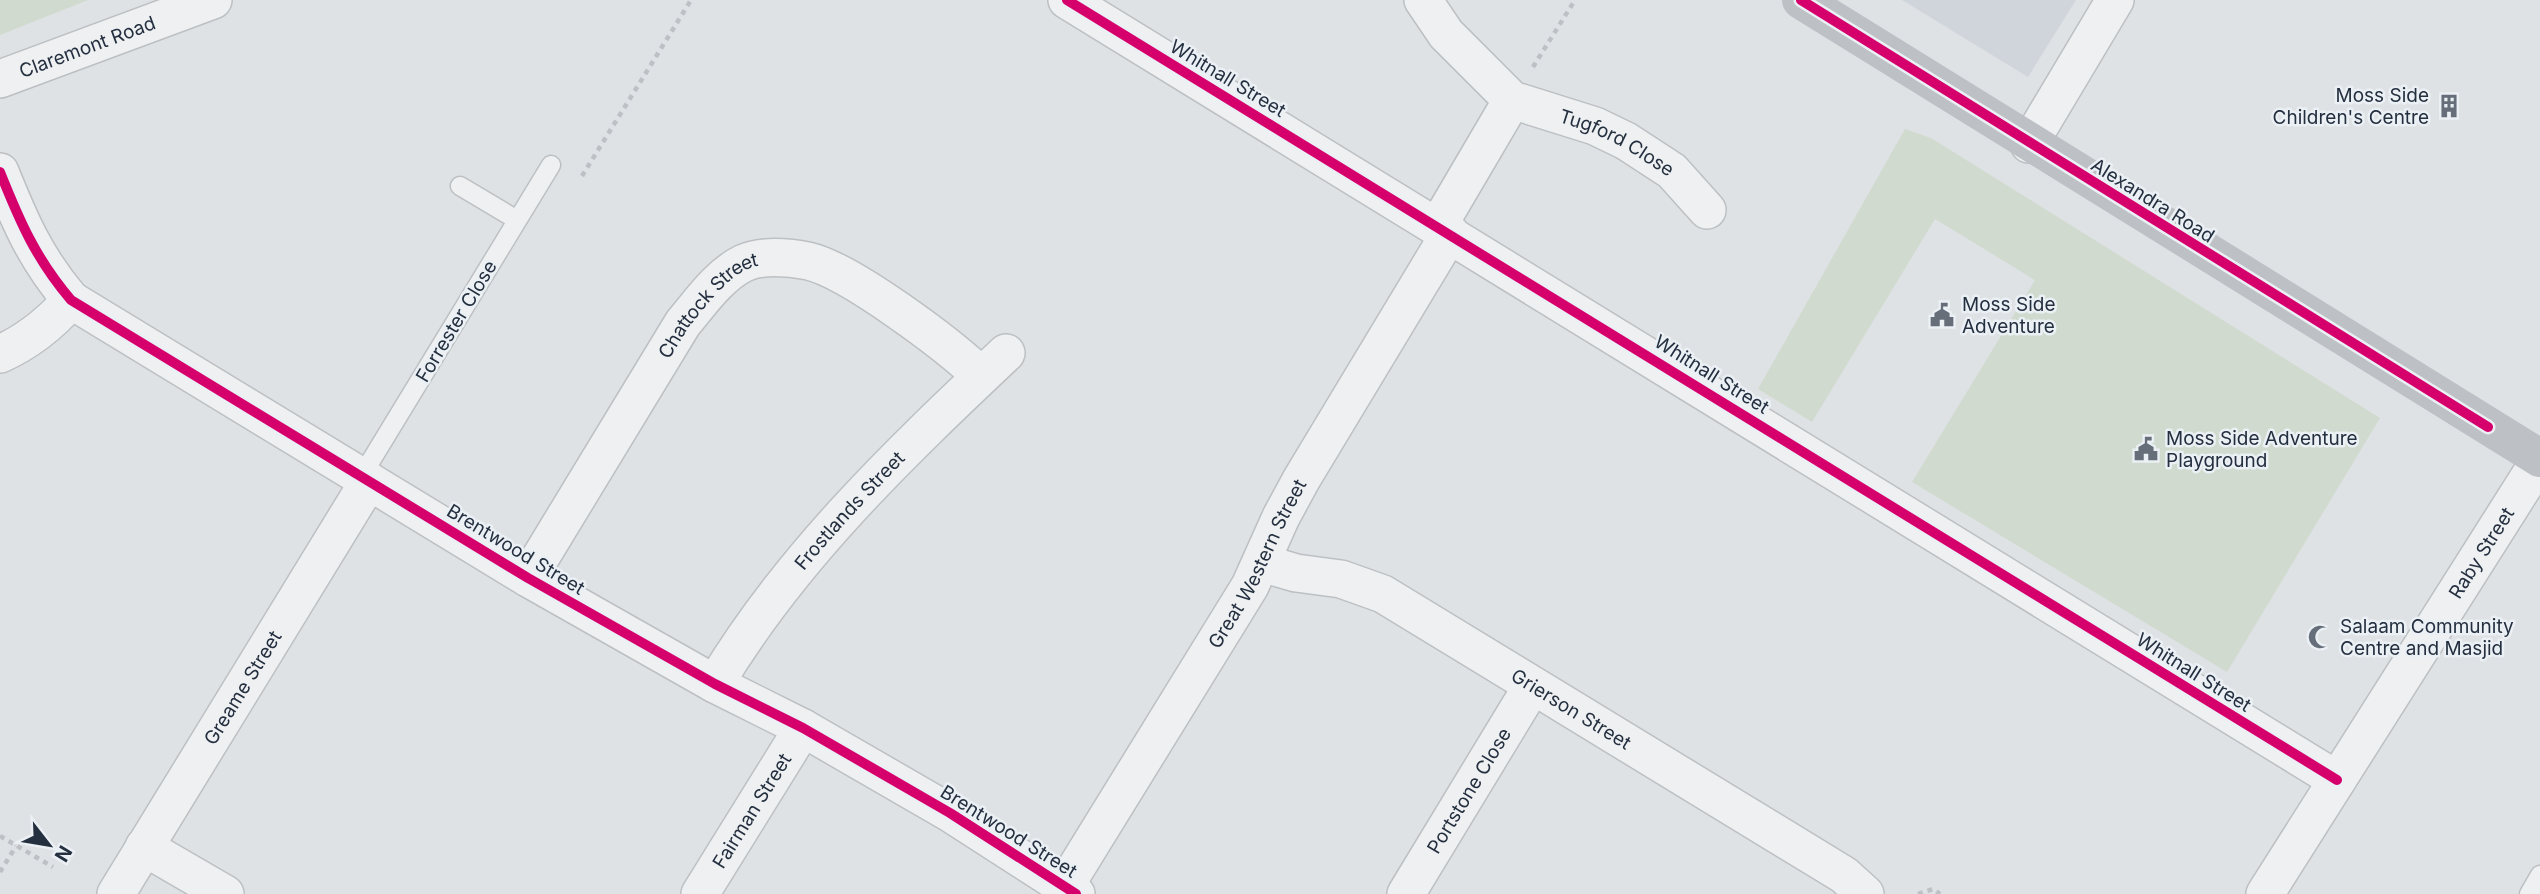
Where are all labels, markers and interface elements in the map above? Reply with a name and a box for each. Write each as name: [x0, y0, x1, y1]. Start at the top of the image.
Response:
street label: Claremont Road: [16, 11, 159, 83]
street label: Whitnall Street: [1166, 35, 1290, 122]
place label: Moss Side Children's Centre: [2273, 84, 2429, 129]
building icon: Moss Side Children's Centre: [2435, 92, 2463, 120]
street label: Tugford Close: [1556, 105, 1678, 181]
street label: Alexandra Road: [2087, 153, 2219, 248]
street label: Chattock Street: [653, 248, 760, 363]
street label: Forrester Close: [411, 256, 502, 386]
place label: Moss Side Adventure: [1962, 293, 2055, 338]
public building icon: Moss Side Adventure: [1928, 301, 1956, 329]
street label: Whitnall Street: [1650, 330, 1773, 419]
place label: Moss Side Adventure Playground: [2166, 427, 2358, 472]
public building icon: Moss Side Adventure Playground: [2132, 435, 2160, 463]
street label: Frostlands Street: [790, 447, 909, 575]
street label: Great Western Street: [1203, 475, 1311, 653]
street label: Brentwood Street: [443, 499, 589, 600]
street label: Raby Street: [2444, 503, 2519, 603]
place label: Salaam Community Centre and Masjid: [2340, 615, 2514, 660]
mosque icon: Salaam Community Centre and Masjid: [2306, 623, 2334, 651]
street label: Greame Street: [199, 627, 287, 749]
street label: Whitnall Street: [2132, 628, 2255, 717]
street label: Grierson Street: [1507, 664, 1635, 754]
street label: Portstone Close: [1422, 724, 1516, 858]
street label: Fairman Street: [708, 749, 796, 873]
street label: Brentwood Street: [936, 780, 1081, 883]
north arrow: [14, 810, 84, 880]
text: N: [50, 841, 77, 866]

